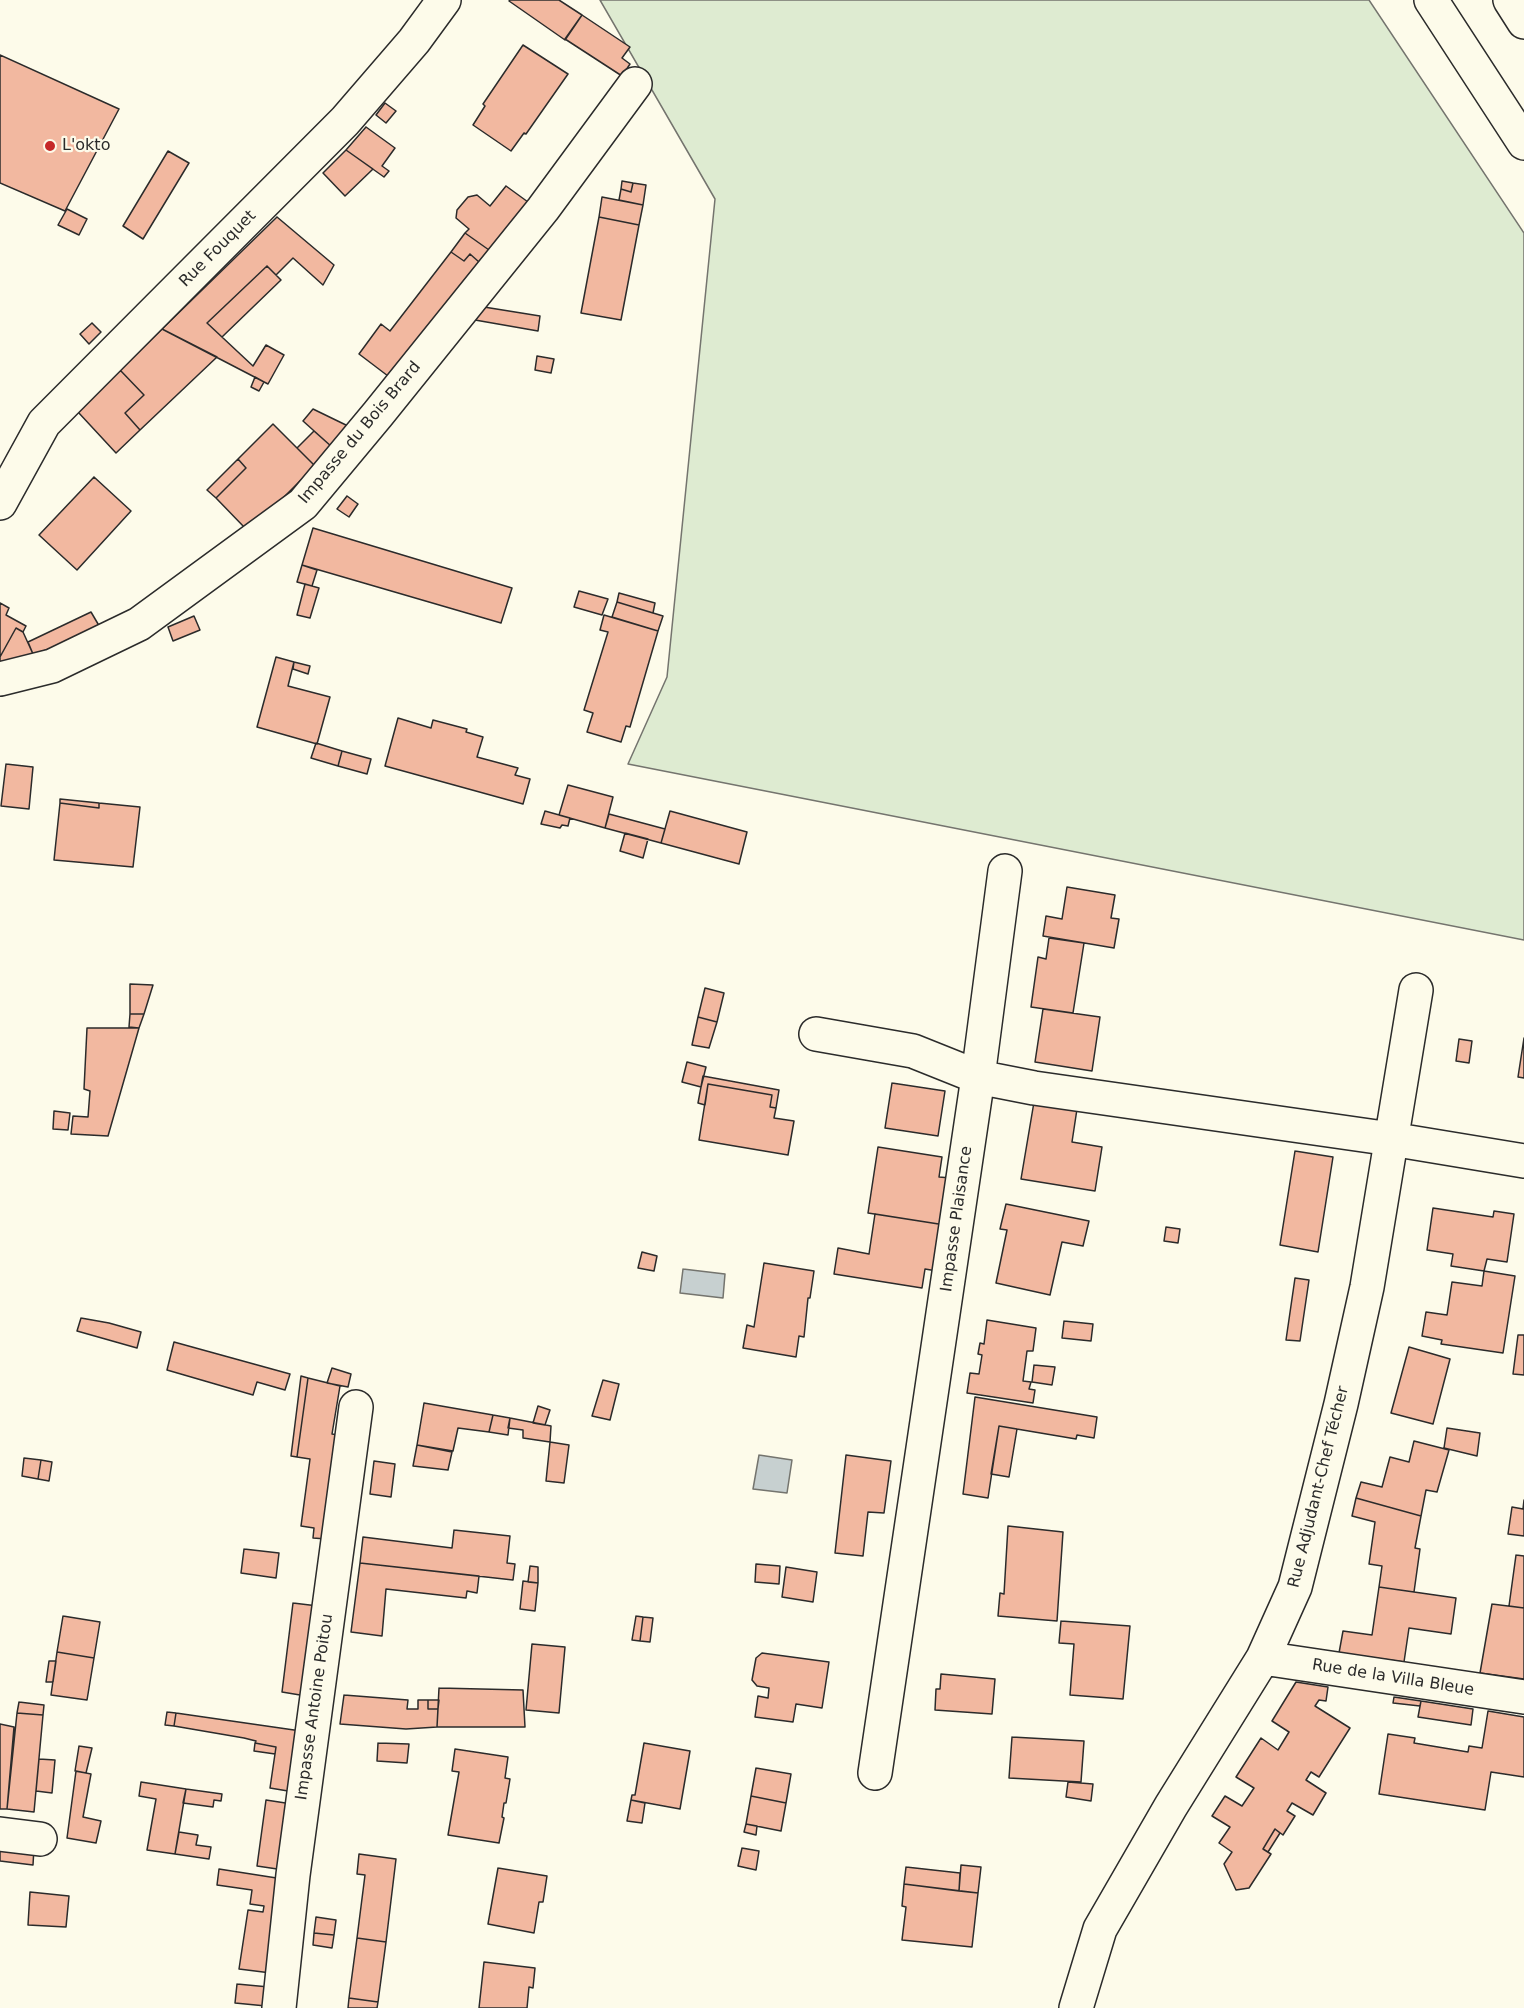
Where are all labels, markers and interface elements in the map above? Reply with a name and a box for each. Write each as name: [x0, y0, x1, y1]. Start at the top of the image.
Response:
place label: L'okto: [62, 136, 110, 156]
marker: L'okto: [43, 139, 57, 153]
street label: Rue Fouquet: [176, 207, 260, 291]
street label: Impasse du Bois Brard: [295, 358, 425, 508]
street label: Impasse Plaisance: [937, 1145, 977, 1293]
street label: Rue Adjudant-Chef Técher: [1285, 1384, 1353, 1590]
street label: Impasse Antoine Poitou: [292, 1613, 338, 1801]
street label: Rue de la Villa Bleue: [1311, 1656, 1475, 1700]

